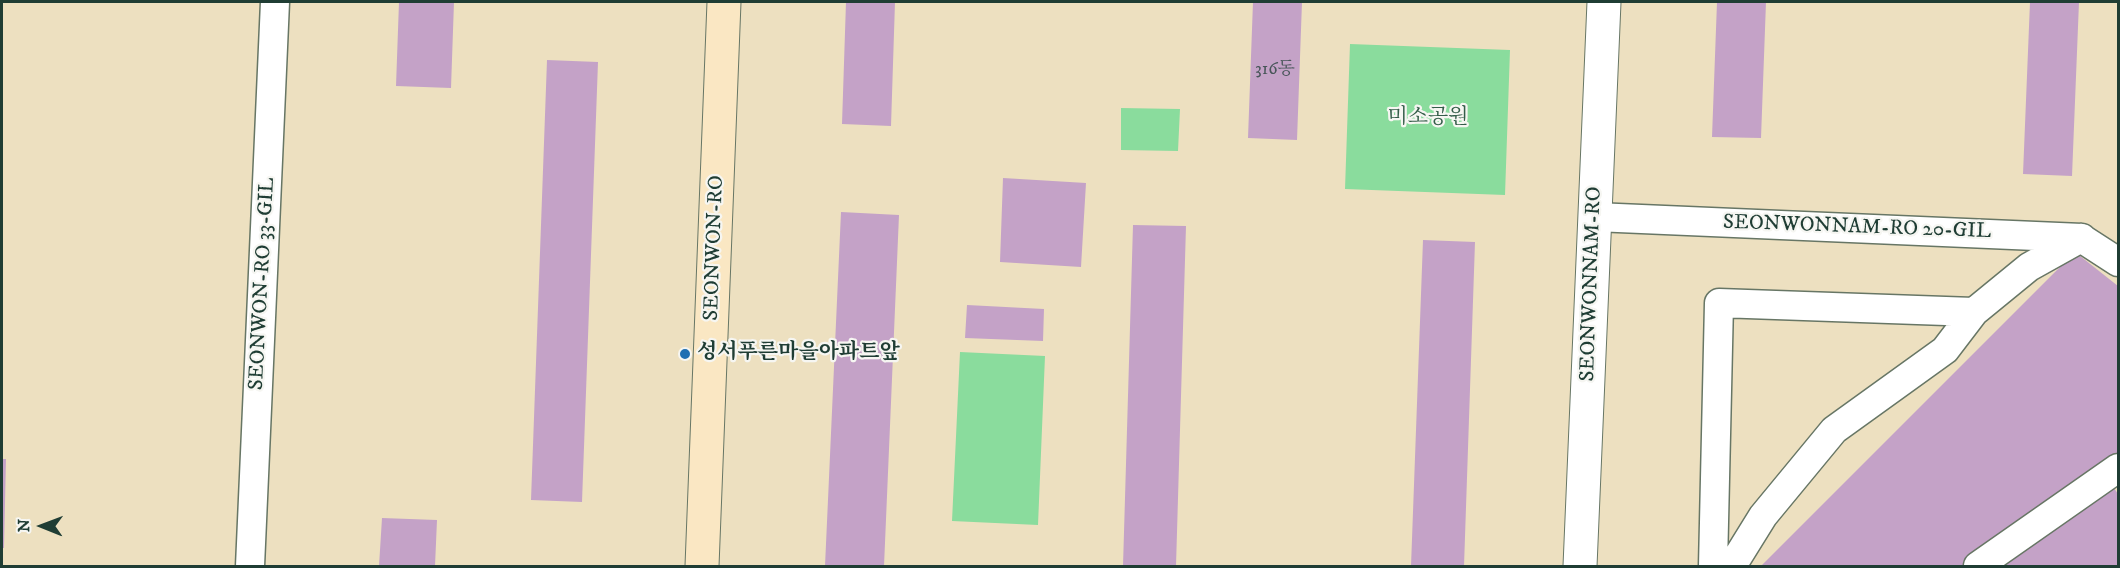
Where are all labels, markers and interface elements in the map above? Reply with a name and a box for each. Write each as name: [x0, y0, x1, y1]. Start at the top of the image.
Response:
house number: 316동: [1255, 59, 1295, 81]
park label: 미소공원: [1387, 106, 1469, 132]
street label: SEONWON-RO: [700, 175, 730, 321]
street label: SEONWON-RO 33-GIL: [245, 177, 281, 391]
street label: SEONWONNAM-RO: [1576, 186, 1608, 382]
street label: SEONWONNAM-RO 20-GIL: [1723, 211, 1991, 245]
place label: 성서푸른마을아파트앞: [697, 341, 900, 367]
marker: 성서푸른마을아파트앞: [678, 347, 692, 361]
north arrow: [12, 496, 72, 556]
text: N: [14, 519, 34, 532]

